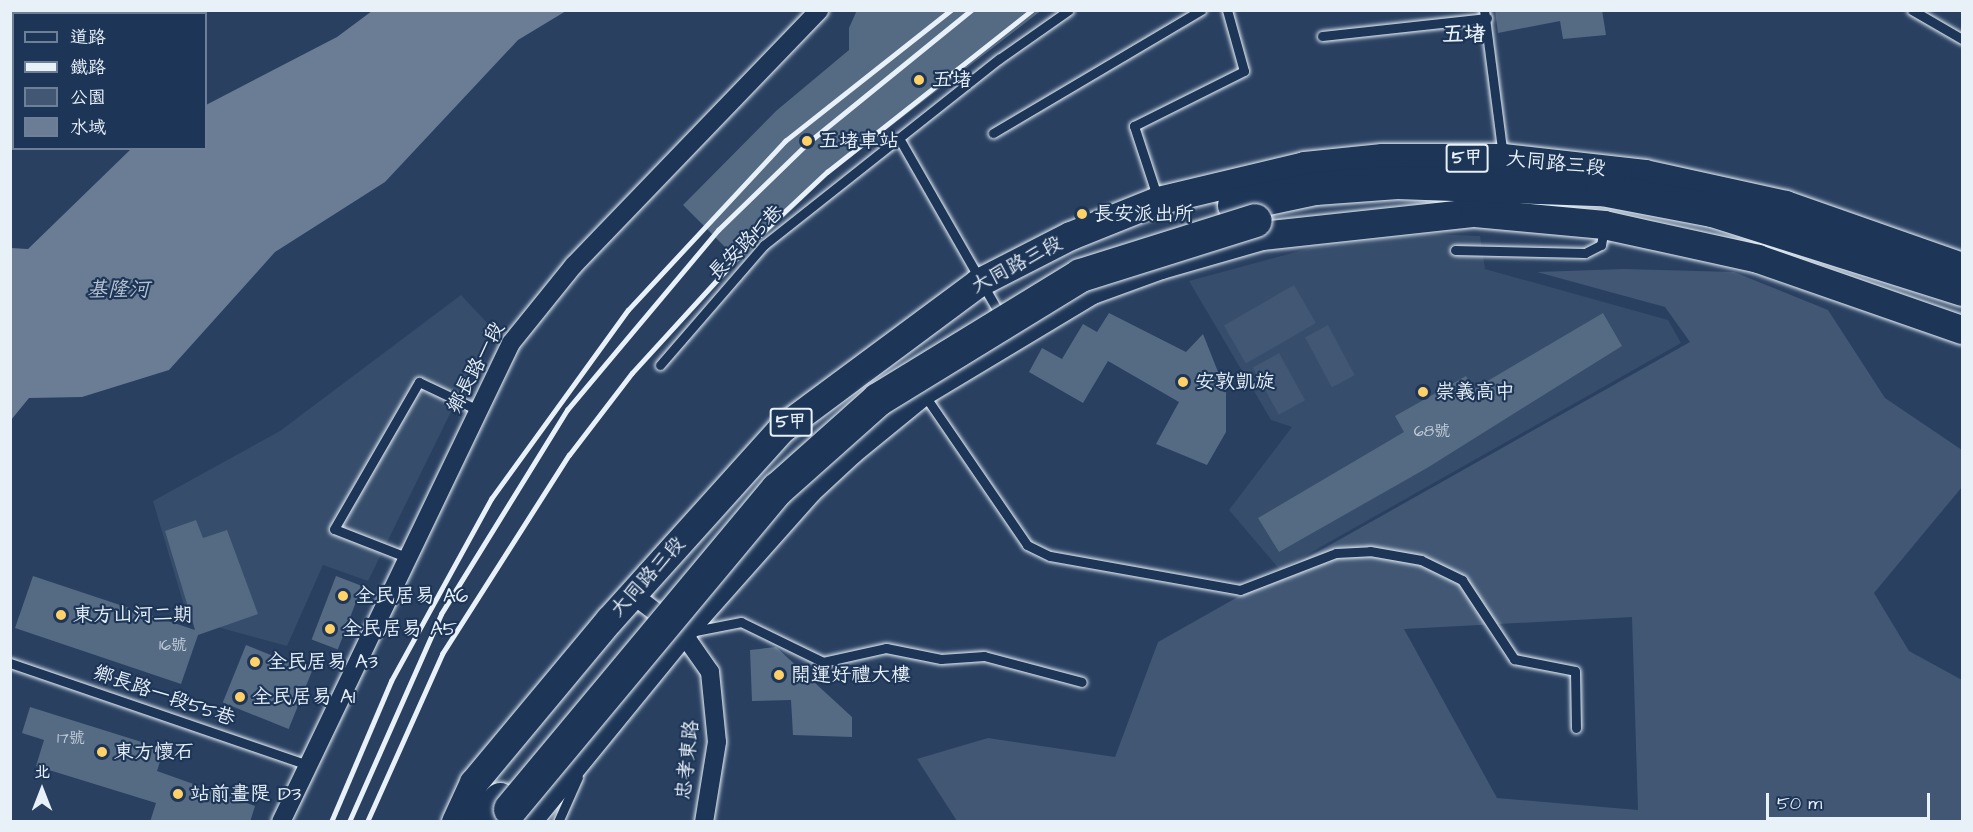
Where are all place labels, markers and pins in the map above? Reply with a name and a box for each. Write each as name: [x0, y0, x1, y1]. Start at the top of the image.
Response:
place label: 五堵: [932, 68, 972, 92]
marker: 五堵: [910, 71, 928, 89]
place label: 五堵車站: [819, 129, 899, 153]
marker: 五堵車站: [800, 134, 814, 148]
place label: 長安派出所: [1094, 202, 1194, 226]
marker: 長安派出所: [1075, 207, 1089, 221]
place label: 安敦凱旋: [1195, 370, 1275, 394]
marker: 安敦凱旋: [1176, 375, 1190, 389]
place label: 崇義高中: [1435, 380, 1515, 404]
marker: 崇義高中: [1416, 385, 1430, 399]
place label: 全民居易 A6: [355, 584, 468, 608]
marker: 全民居易 A6: [336, 589, 350, 603]
place label: 東方山河二期: [73, 603, 193, 627]
marker: 東方山河二期: [54, 608, 68, 622]
place label: 全民居易 A5: [342, 617, 457, 641]
marker: 全民居易 A5: [323, 622, 337, 636]
place label: 全民居易 A3: [267, 650, 378, 674]
marker: 全民居易 A3: [248, 655, 262, 669]
place label: 開運好禮大樓: [791, 663, 911, 687]
marker: 開運好禮大樓: [772, 668, 786, 682]
place label: 全民居易 A1: [252, 685, 355, 709]
marker: 全民居易 A1: [233, 690, 247, 704]
place label: 東方懷石: [114, 740, 194, 764]
marker: 東方懷石: [95, 745, 109, 759]
place label: 站前畫隄 D3: [190, 782, 301, 806]
marker: 站前畫隄 D3: [171, 787, 185, 801]

